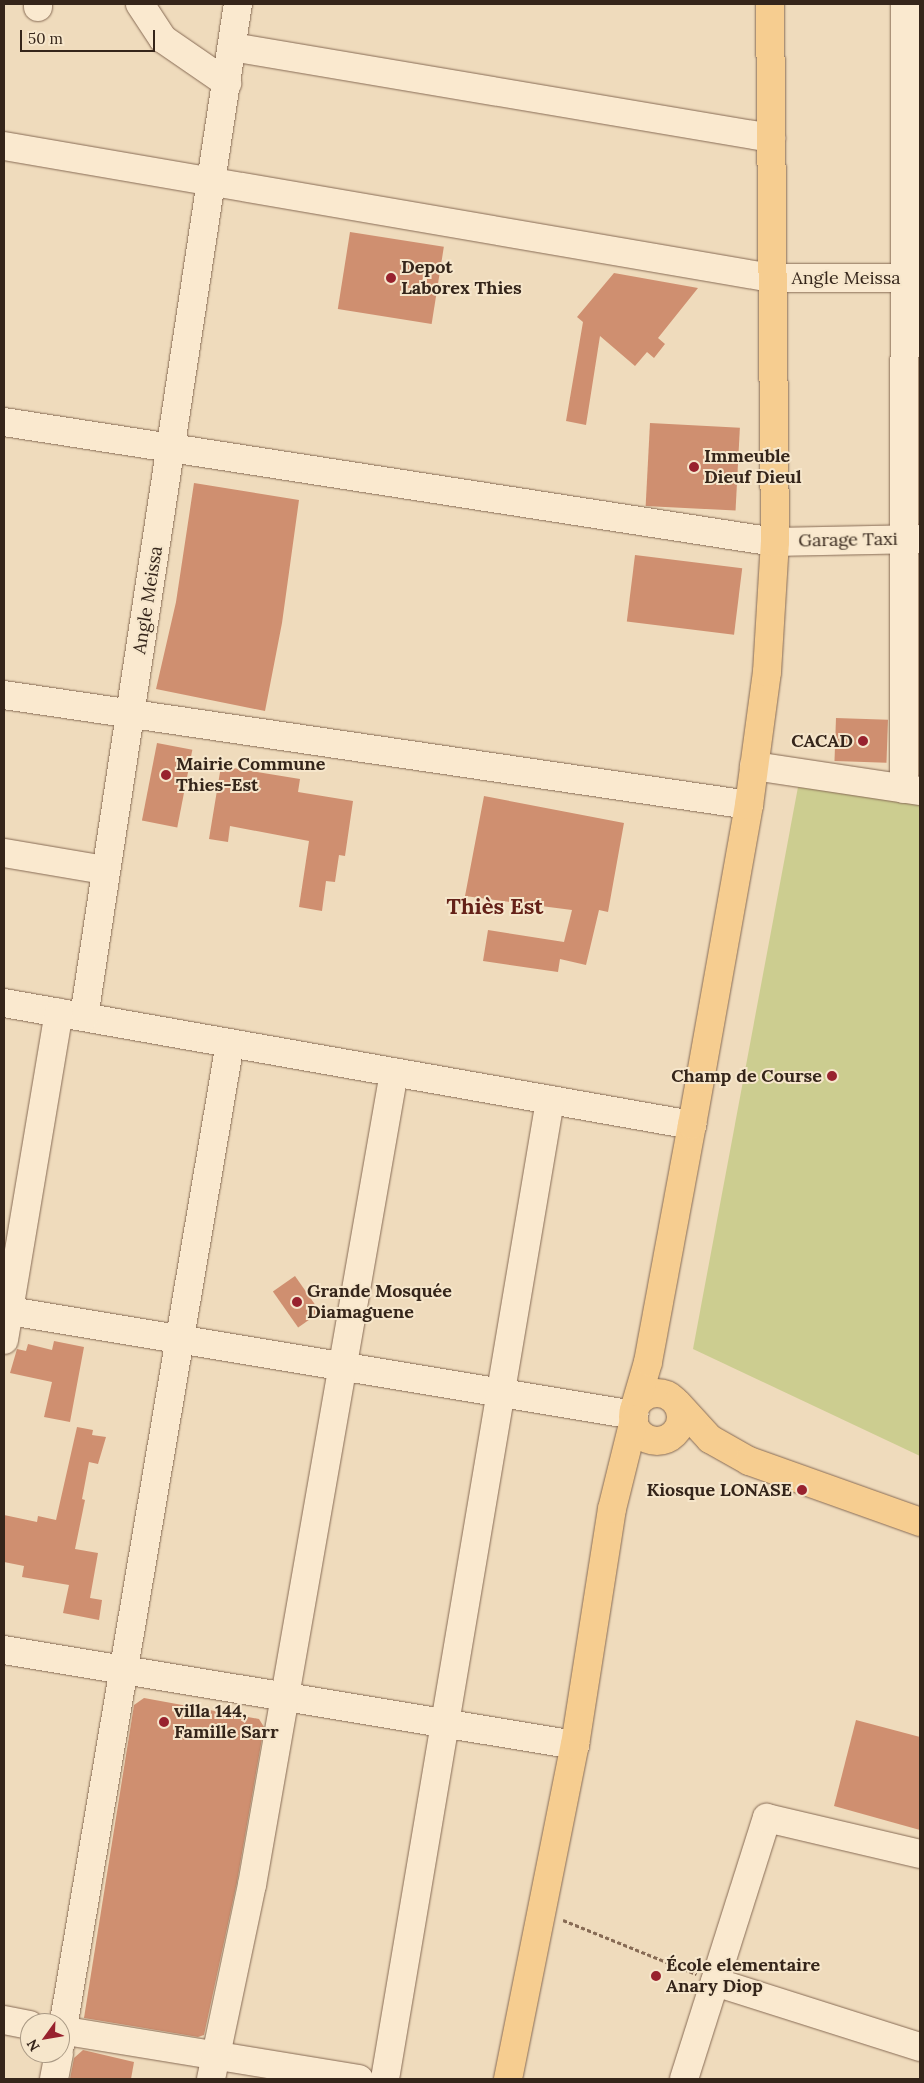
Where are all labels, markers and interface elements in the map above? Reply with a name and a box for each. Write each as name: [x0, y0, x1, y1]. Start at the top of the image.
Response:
scale bar: [22, 20, 158, 52]
text: 50 m: [28, 29, 63, 48]
place label: Depot Laborex Thies: [401, 257, 522, 300]
street label: Angle Meissa: [791, 267, 901, 289]
marker: Depot Laborex Thies: [385, 272, 397, 284]
place label: Immeuble Dieuf Dieul: [704, 446, 802, 488]
marker: Immeuble Dieuf Dieul: [688, 461, 700, 473]
street label: Garage Taxi: [798, 528, 898, 552]
street label: Angle Meissa: [129, 544, 167, 656]
place label: CACAD: [791, 730, 853, 752]
marker: CACAD: [857, 735, 869, 747]
place label: Mairie Commune Thies-Est: [176, 754, 326, 796]
marker: Mairie Commune Thies-Est: [160, 769, 172, 781]
district label: Thiès Est: [447, 894, 543, 920]
place label: Champ de Course: [671, 1065, 822, 1087]
marker: Champ de Course: [826, 1070, 838, 1082]
place label: Grande Mosquée Diamaguene: [307, 1281, 452, 1324]
marker: Grande Mosquée Diamaguene: [291, 1296, 303, 1308]
place label: Kiosque LONASE: [646, 1479, 792, 1501]
marker: Kiosque LONASE: [796, 1484, 808, 1496]
place label: villa 144, Famille Sarr: [174, 1701, 279, 1744]
marker: villa 144, Famille Sarr: [158, 1716, 170, 1728]
place label: École elementaire Anary Diop: [666, 1955, 820, 1998]
marker: École elementaire Anary Diop: [650, 1970, 662, 1982]
north arrow: [20, 2013, 70, 2063]
text: N: [23, 2036, 44, 2055]

